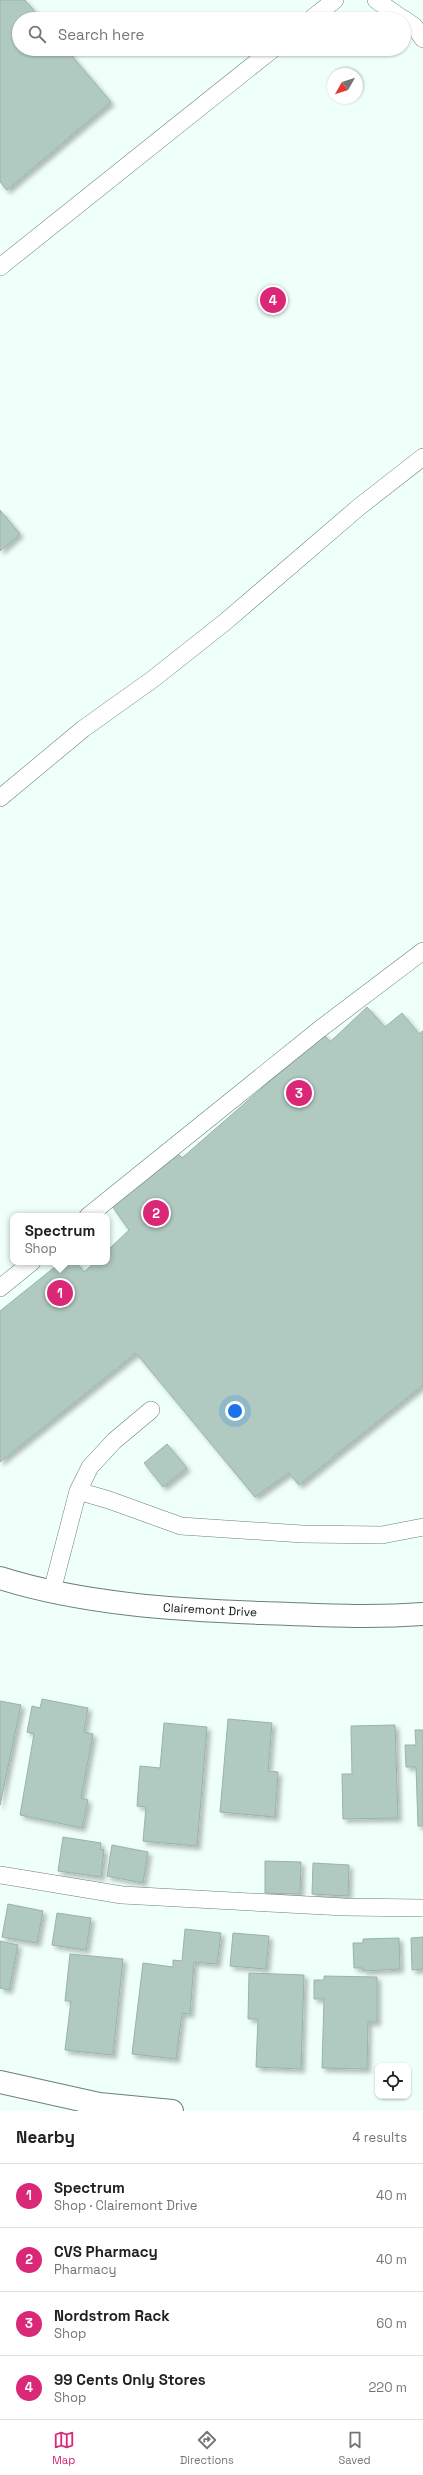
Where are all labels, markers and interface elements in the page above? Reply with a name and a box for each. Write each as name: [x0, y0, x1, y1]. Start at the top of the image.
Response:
search box: [12, 12, 411, 56]
icon: search: [26, 23, 48, 45]
text: Search here: [58, 25, 144, 44]
north arrow: [327, 68, 363, 104]
pin: 4: [260, 285, 286, 315]
pin: 3: [286, 1078, 312, 1108]
pin: 2: [143, 1198, 169, 1228]
popup: [10, 1213, 110, 1265]
text: Spectrum: [25, 1221, 95, 1240]
text: Shop: [25, 1240, 57, 1257]
pin: 1: [47, 1278, 73, 1308]
your location: [225, 1401, 245, 1421]
street label: Clairemont Drive: [163, 1600, 257, 1620]
map controls: [375, 2063, 411, 2099]
button: locate: [375, 2063, 411, 2099]
text: Nearby: [16, 2126, 75, 2148]
text: 4 results: [352, 2129, 407, 2146]
text: Spectrum: [54, 2178, 125, 2197]
text: 1: [26, 2187, 32, 2204]
text: 40 m: [376, 2187, 407, 2204]
text: Shop · Clairemont Drive: [54, 2197, 197, 2214]
text: CVS Pharmacy: [54, 2242, 158, 2261]
text: 2: [25, 2251, 33, 2268]
text: 40 m: [376, 2251, 407, 2268]
text: Pharmacy: [54, 2261, 116, 2278]
text: Nordstrom Rack: [54, 2306, 170, 2325]
text: 3: [25, 2315, 33, 2332]
text: 60 m: [376, 2315, 407, 2332]
text: Shop: [54, 2325, 86, 2342]
text: 99 Cents Only Stores: [54, 2370, 206, 2389]
text: 4: [25, 2379, 33, 2396]
text: 220 m: [368, 2379, 407, 2396]
text: Shop: [54, 2389, 86, 2406]
tab: Map: [52, 2429, 75, 2467]
tab: Directions: [180, 2429, 234, 2467]
tab: Saved: [339, 2429, 371, 2467]

